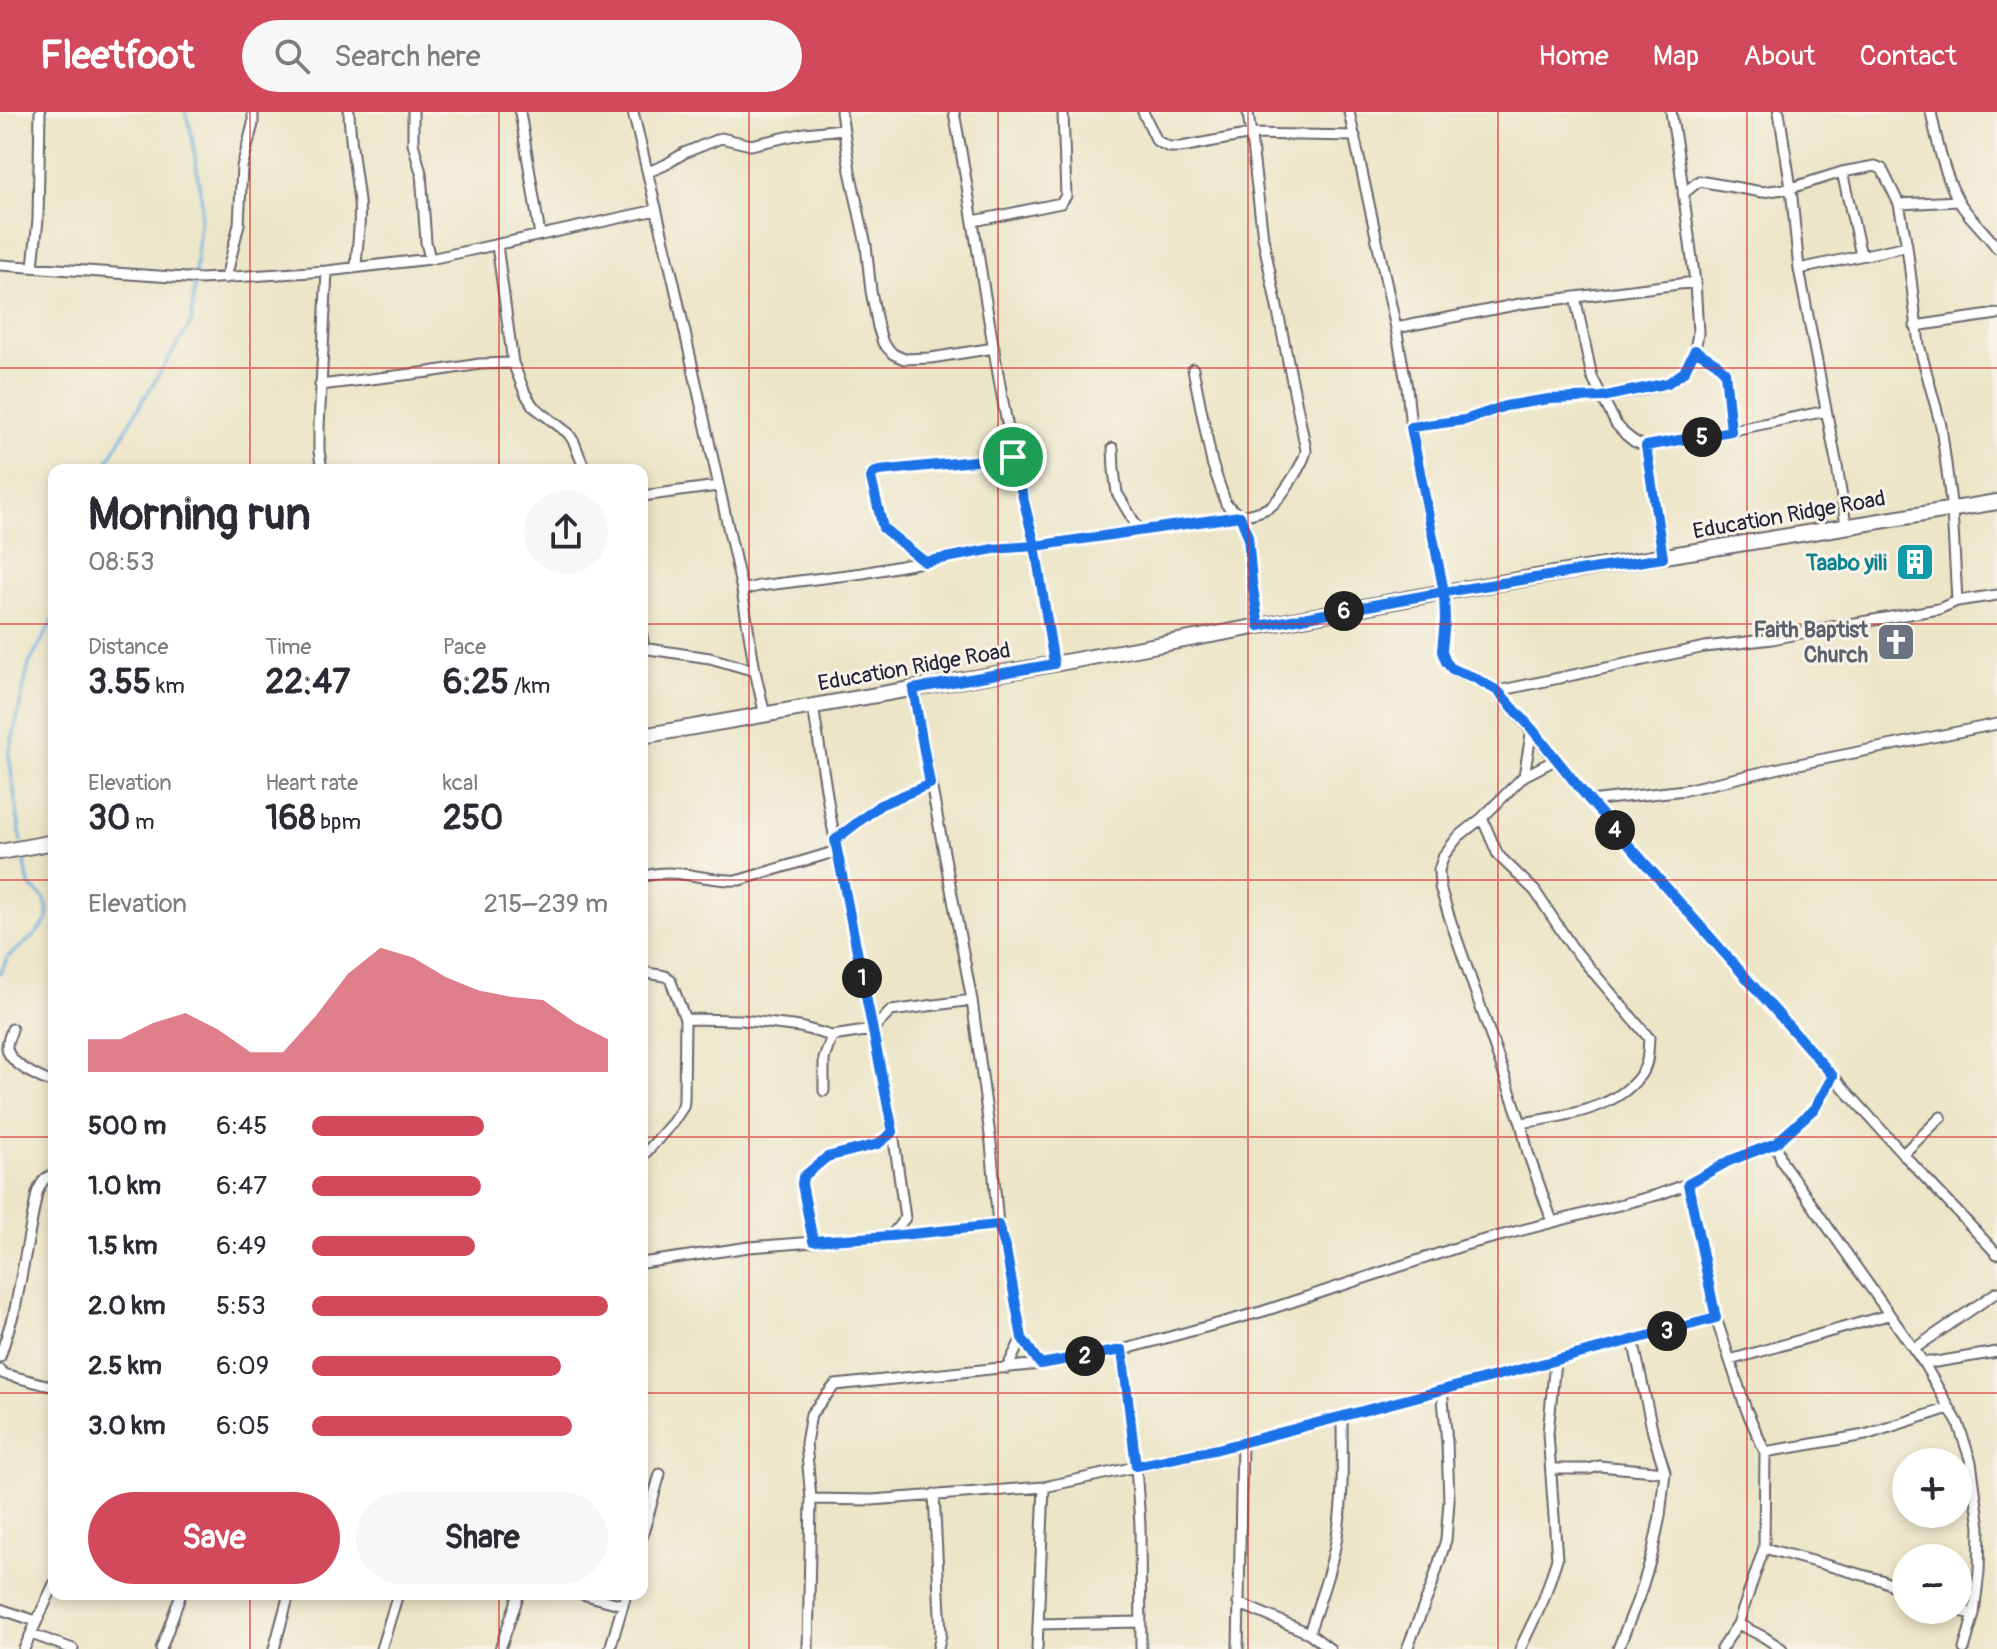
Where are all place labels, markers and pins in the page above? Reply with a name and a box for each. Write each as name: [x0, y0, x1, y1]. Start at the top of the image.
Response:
pin: 5: [1682, 417, 1722, 457]
pin: [979, 423, 1047, 491]
building icon: Taabo yili: [1894, 541, 1936, 583]
place label: Taabo yili: [1805, 549, 1887, 577]
pin: 6: [1324, 591, 1364, 631]
place label: Faith Baptist Church: [1753, 616, 1869, 669]
church icon: Faith Baptist Church: [1875, 621, 1917, 663]
pin: 4: [1595, 810, 1635, 850]
pin: 1: [842, 958, 882, 998]
pin: 3: [1647, 1311, 1687, 1351]
pin: 2: [1065, 1336, 1105, 1376]

